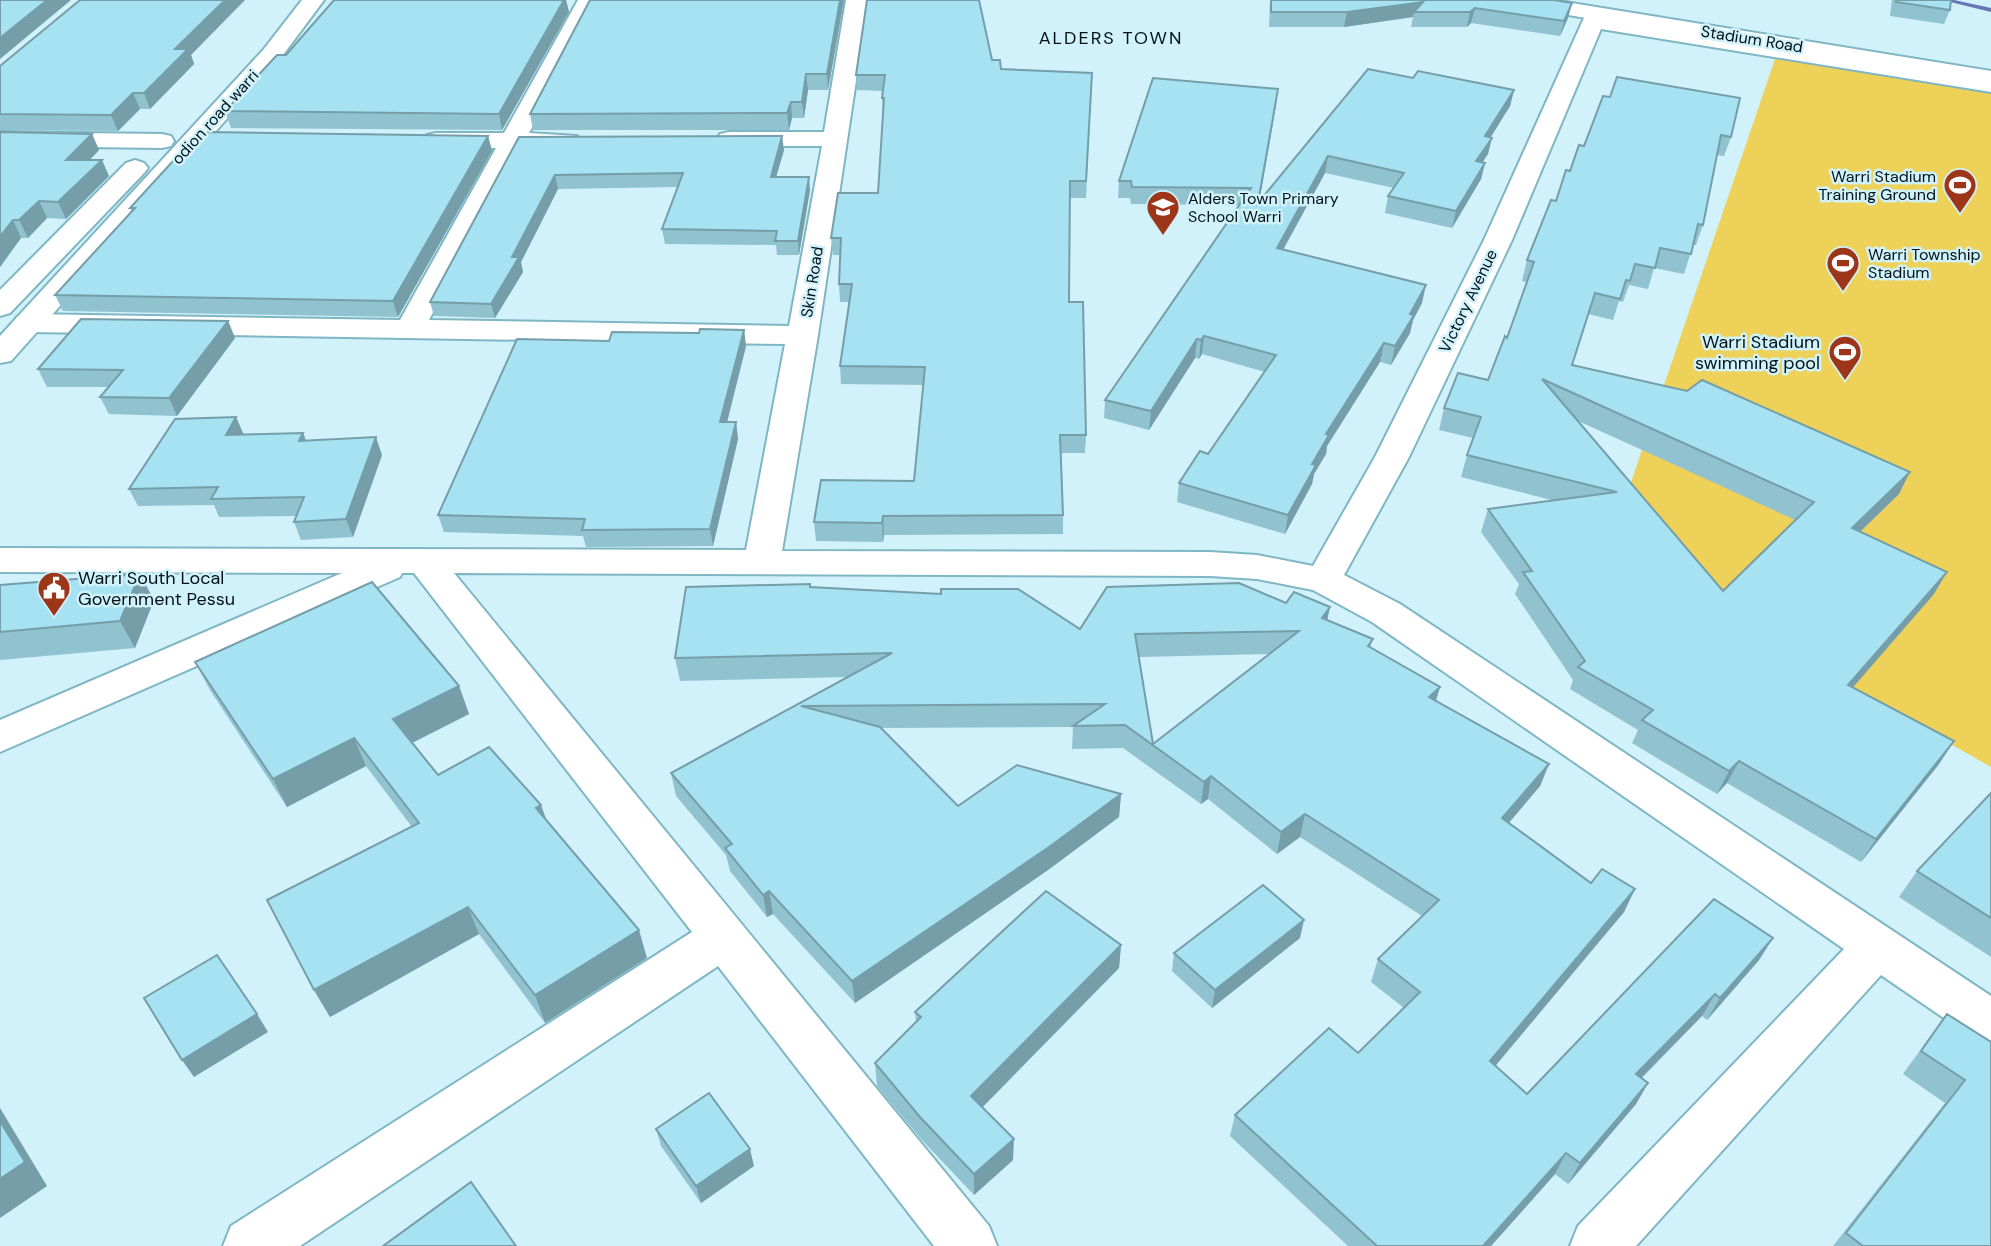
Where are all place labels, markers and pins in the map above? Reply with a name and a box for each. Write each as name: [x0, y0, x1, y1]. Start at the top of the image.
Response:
place label: Warri Stadium Training Ground: [1818, 166, 1936, 205]
sports icon: Warri Stadium Training Ground: [1941, 166, 1979, 215]
school or university icon: Alders Town Primary School Warri: [1144, 188, 1182, 237]
place label: Alders Town Primary School Warri: [1188, 188, 1339, 227]
sports icon: Warri Township Stadium: [1824, 244, 1862, 293]
place label: Warri Township Stadium: [1868, 244, 1981, 283]
place label: Warri Stadium swimming pool: [1695, 330, 1820, 375]
sports icon: Warri Stadium swimming pool: [1826, 333, 1864, 382]
place label: Warri South Local Government Pessu: [78, 566, 235, 611]
public building icon: Warri South Local Government Pessu: [35, 569, 73, 618]

